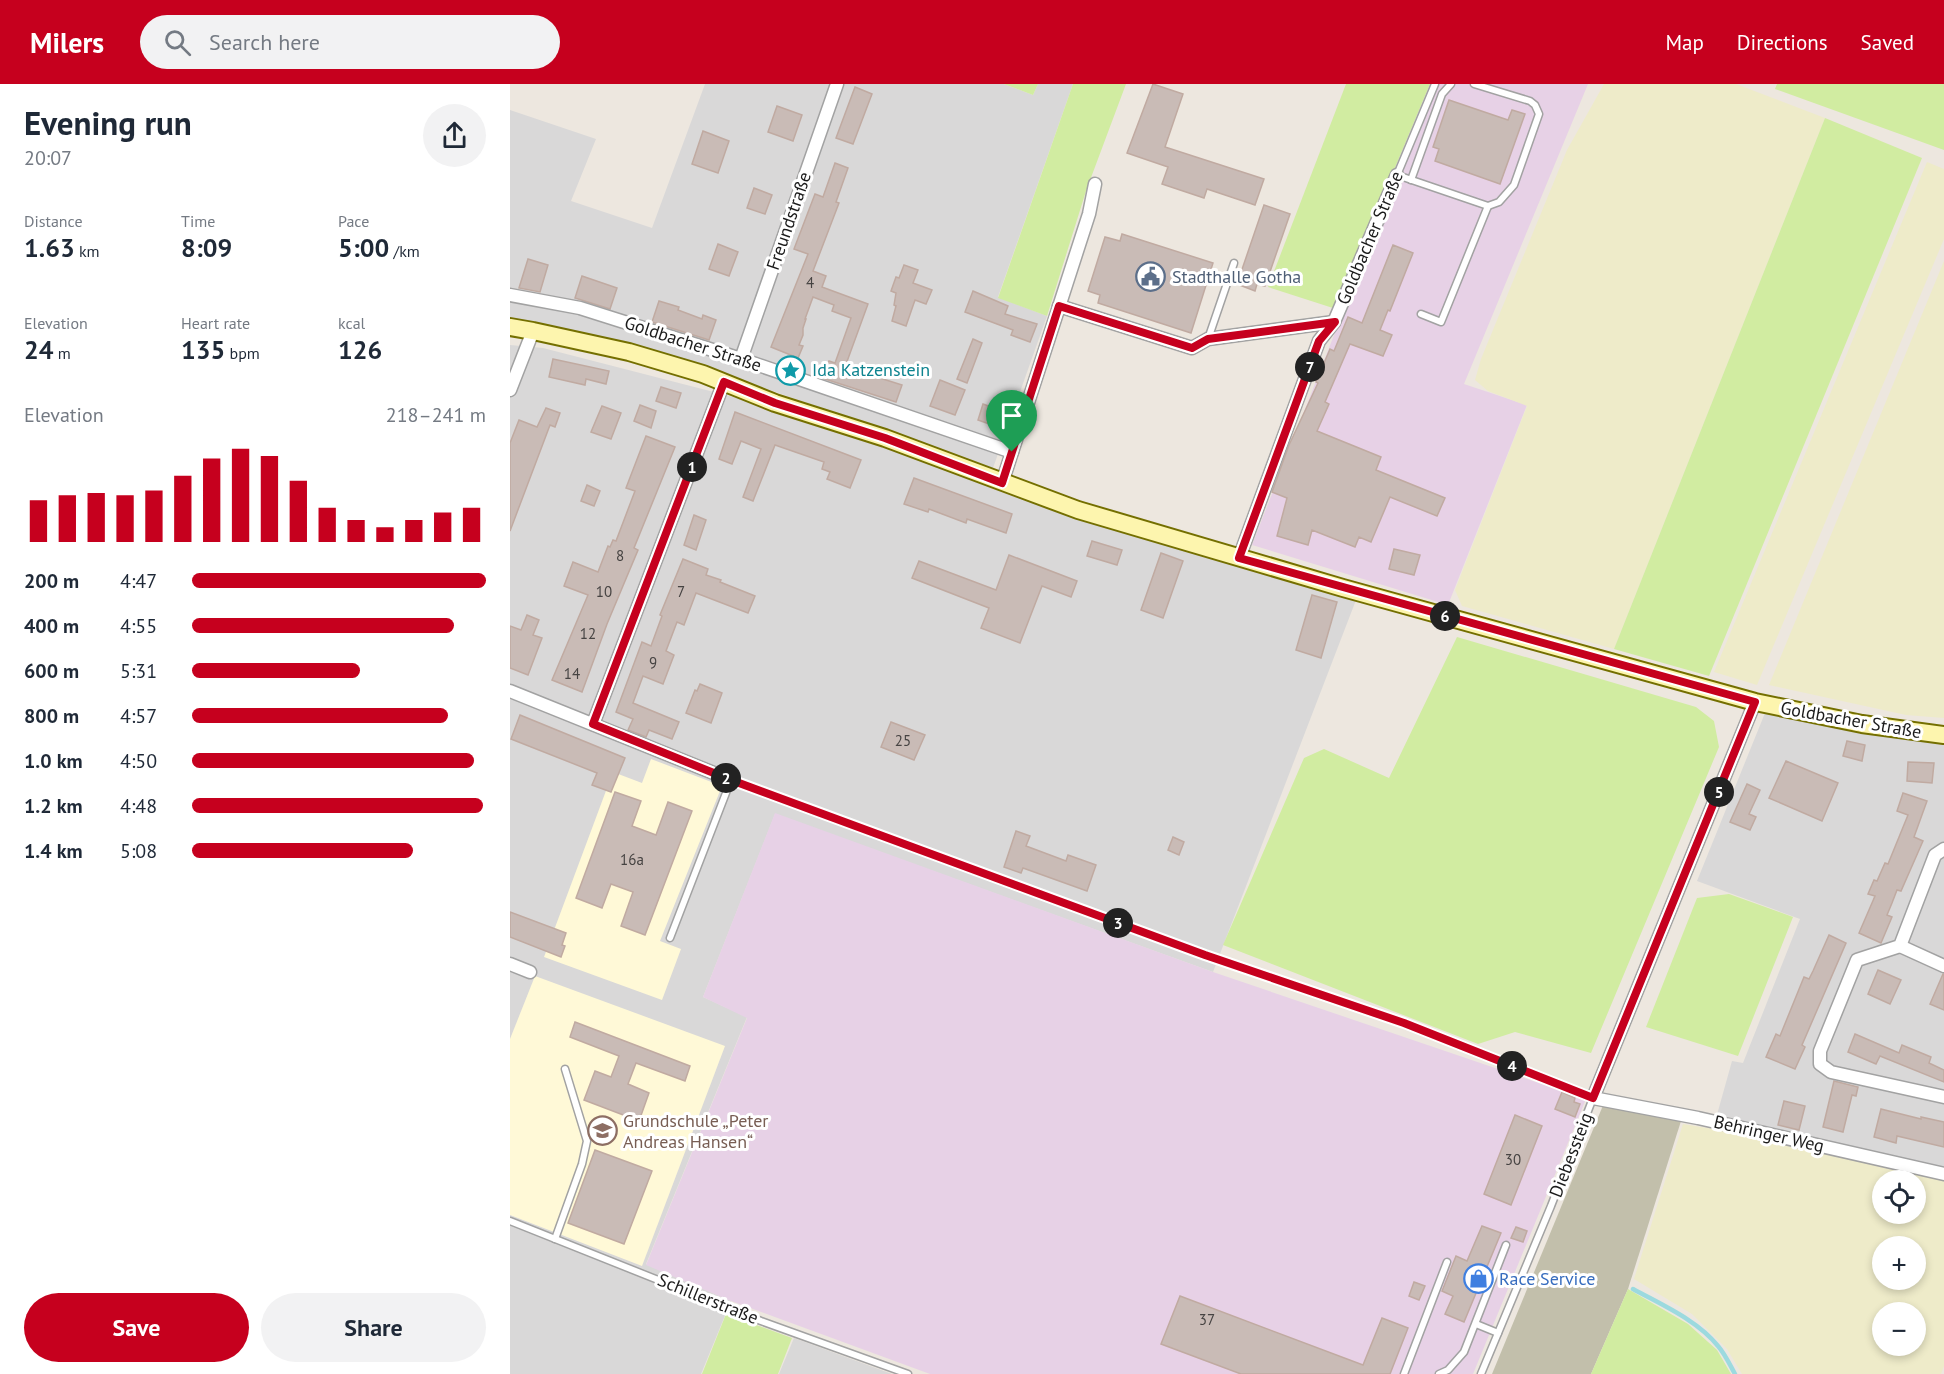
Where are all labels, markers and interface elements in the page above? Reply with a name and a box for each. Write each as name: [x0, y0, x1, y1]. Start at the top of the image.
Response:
search box: [140, 15, 560, 69]
text: Milers: [30, 24, 104, 61]
icon: search: [161, 26, 194, 59]
text: Search here: [209, 28, 320, 56]
text: Map: [1665, 29, 1704, 56]
text: Directions: [1737, 29, 1828, 56]
text: Saved: [1861, 29, 1914, 56]
text: Evening run: [24, 101, 192, 144]
button: share: [423, 104, 486, 167]
text: 20:07: [24, 145, 72, 171]
street label: Goldbacher Straße: [1331, 168, 1408, 308]
street label: Freundstraße: [761, 169, 816, 273]
text: Distance: [24, 211, 83, 231]
text: Time: [181, 211, 215, 231]
text: Pace: [338, 211, 369, 231]
text: 1.63: [24, 231, 75, 264]
text: 8:09: [181, 231, 232, 264]
text: 5:00: [338, 231, 389, 264]
text: km: [75, 241, 100, 261]
text: /km: [389, 241, 420, 261]
public building icon: Stadthalle Gotha: [1135, 261, 1167, 293]
place label: Stadthalle Gotha: [1172, 265, 1301, 288]
house number: 4: [806, 273, 814, 292]
street label: Goldbacher Straße: [622, 311, 765, 377]
text: Elevation: [24, 313, 88, 333]
text: Heart rate: [181, 313, 250, 333]
text: kcal: [338, 313, 365, 333]
text: 24: [24, 333, 53, 366]
text: 135: [181, 333, 225, 366]
text: 126: [338, 333, 382, 366]
text: m: [53, 343, 71, 363]
text: bpm: [225, 343, 260, 363]
pin: 7: [1295, 352, 1325, 382]
place icon: Ida Katzenstein: [775, 354, 807, 386]
text: 7: [1305, 357, 1315, 377]
place label: Ida Katzenstein: [812, 358, 930, 381]
pin: [986, 390, 1037, 452]
icon: arrive: [995, 399, 1028, 432]
text: Elevation: [24, 402, 104, 428]
text: 218–241 m: [386, 402, 486, 428]
pin: 1: [677, 452, 707, 482]
text: 1: [687, 457, 697, 477]
house number: 8: [616, 546, 624, 565]
text: 200 m: [24, 568, 79, 594]
text: 4:47: [120, 568, 157, 594]
house number: 10: [596, 582, 612, 601]
house number: 7: [677, 582, 685, 601]
pin: 6: [1430, 601, 1460, 631]
text: 6: [1440, 606, 1450, 626]
text: 400 m: [24, 613, 79, 639]
text: 4:55: [120, 613, 157, 639]
house number: 12: [580, 624, 596, 643]
house number: 9: [649, 653, 657, 672]
text: 600 m: [24, 658, 79, 684]
text: 5:31: [120, 658, 157, 684]
house number: 14: [564, 664, 580, 683]
street label: Goldbacher Straße: [1779, 696, 1923, 743]
text: 800 m: [24, 703, 79, 729]
text: 4:57: [120, 703, 157, 729]
house number: 25: [895, 731, 911, 750]
text: 1.0 km: [24, 748, 83, 774]
text: 4:50: [120, 748, 157, 774]
pin: 2: [711, 763, 741, 793]
text: 2: [721, 768, 731, 788]
pin: 5: [1704, 777, 1734, 807]
text: 5: [1714, 782, 1724, 802]
text: 1.2 km: [24, 793, 83, 819]
text: 4:48: [120, 793, 157, 819]
text: 1.4 km: [24, 838, 83, 864]
text: 5:08: [120, 838, 157, 864]
house number: 16a: [620, 850, 644, 869]
pin: 3: [1103, 908, 1133, 938]
text: 3: [1113, 913, 1123, 933]
pin: 4: [1497, 1051, 1527, 1081]
text: 4: [1507, 1056, 1517, 1076]
place label: Grundschule „Peter Andreas Hansen“: [623, 1109, 768, 1153]
street label: Diebessteig: [1544, 1109, 1597, 1201]
street label: Behringer Weg: [1712, 1110, 1826, 1157]
school or university icon: Grundschule „Peter Andreas Hansen“: [586, 1115, 618, 1147]
house number: 30: [1505, 1150, 1521, 1169]
map controls: [1872, 1170, 1926, 1356]
button: locate: [1872, 1170, 1926, 1224]
button: +: [1872, 1236, 1926, 1290]
shop icon: Race Service: [1462, 1263, 1494, 1295]
place label: Race Service: [1499, 1267, 1595, 1290]
street label: Schillerstraße: [654, 1268, 762, 1329]
button: Save: [24, 1293, 249, 1362]
button: Share: [261, 1293, 486, 1362]
button: −: [1872, 1302, 1926, 1356]
house number: 37: [1199, 1310, 1215, 1329]

